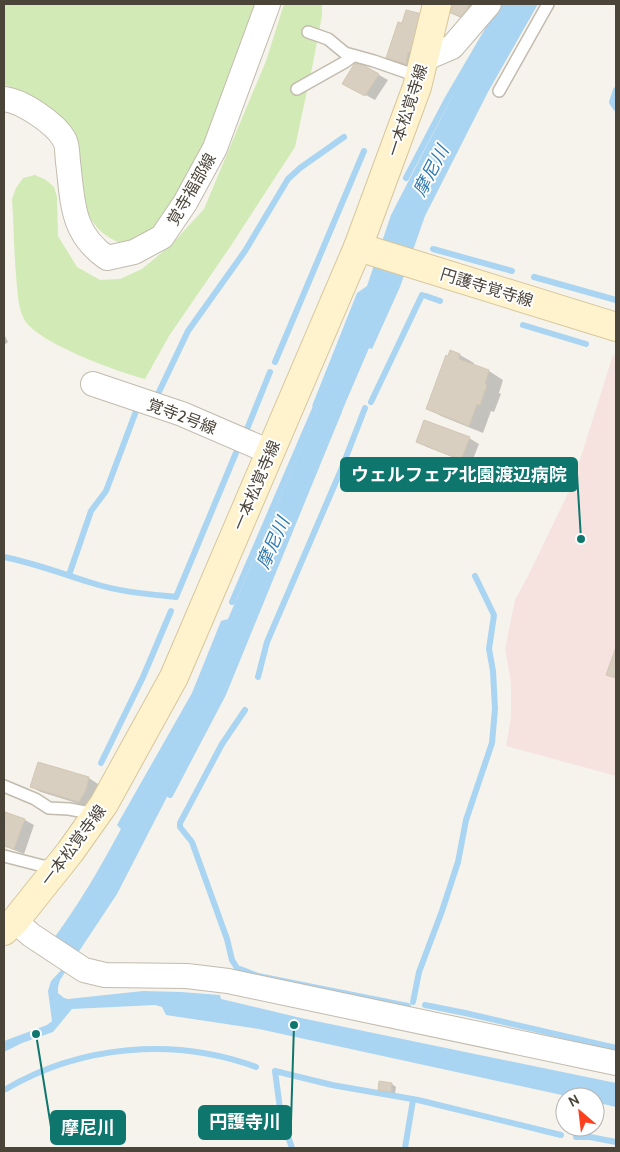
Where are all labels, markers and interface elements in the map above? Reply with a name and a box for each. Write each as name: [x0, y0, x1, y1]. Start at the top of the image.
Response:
street label: 一本松覚寺線: [384, 62, 431, 159]
water label: 摩尼川: [409, 140, 454, 200]
street label: 覚寺福部線: [163, 150, 220, 229]
street label: 円護寺覚寺線: [438, 264, 536, 311]
street label: 覚寺2号線: [145, 395, 219, 438]
street label: 一本松覚寺線: [229, 437, 284, 533]
callout: ウェルフェア北園渡辺病院: [341, 458, 577, 491]
text: ウェルフェア北園渡辺病院: [351, 464, 567, 486]
water label: 摩尼川: [252, 512, 295, 572]
street label: 一本松覚寺線: [37, 801, 110, 889]
north arrow: [555, 1087, 605, 1137]
text: N: [565, 1090, 582, 1111]
callout: 円護寺川: [199, 1106, 291, 1139]
callout: 摩尼川: [51, 1111, 125, 1144]
text: 円護寺川: [209, 1111, 281, 1133]
text: 摩尼川: [61, 1117, 115, 1139]

